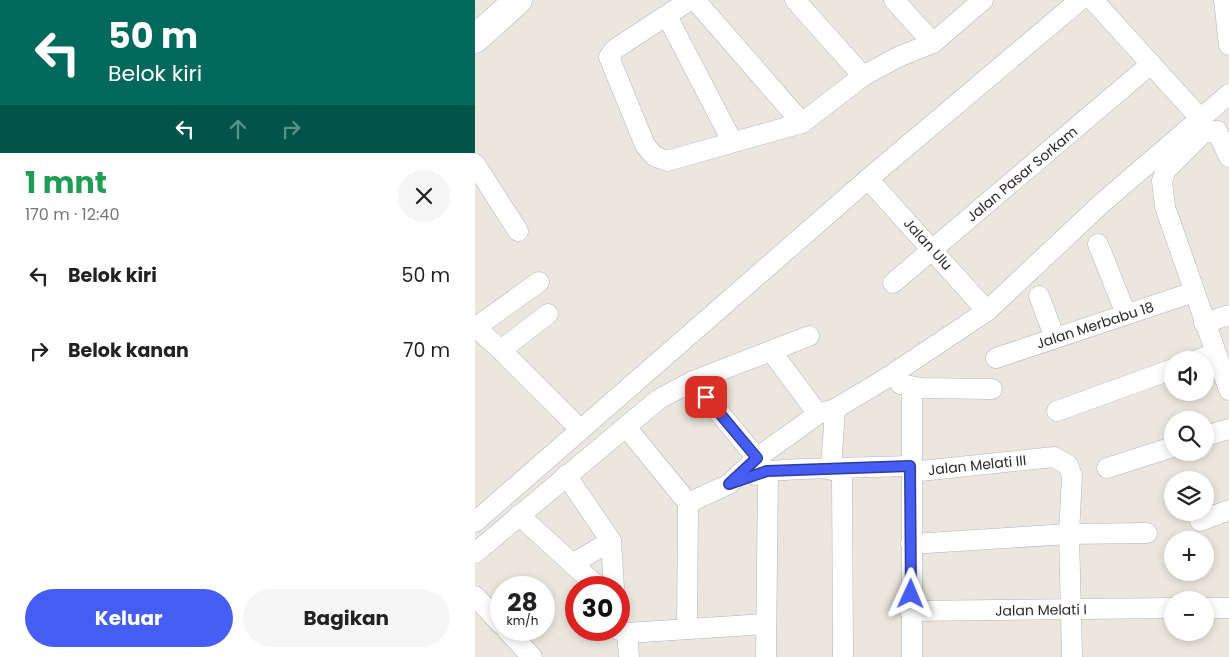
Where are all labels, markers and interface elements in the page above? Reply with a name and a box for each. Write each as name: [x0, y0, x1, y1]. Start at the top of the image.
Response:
text: 50 m: [108, 11, 198, 60]
icon: left: [25, 20, 90, 85]
text: Belok kiri: [108, 58, 202, 89]
icon: left: [171, 115, 199, 143]
icon: ahead: [224, 115, 252, 143]
icon: right: [277, 115, 305, 143]
street label: Jalan Pasar Sorkam: [962, 122, 1082, 226]
text: 1 mnt: [25, 161, 107, 204]
button: close: [398, 170, 450, 222]
text: 170 m · 12:40: [25, 203, 119, 226]
street label: Jalan Ulu: [899, 213, 957, 275]
icon: left: [25, 262, 53, 290]
text: Belok kiri: [68, 262, 157, 289]
text: 50 m: [401, 262, 450, 289]
street label: Jalan Merbabu 18: [1033, 296, 1157, 353]
icon: right: [25, 337, 53, 365]
text: Belok kanan: [68, 337, 189, 364]
text: 70 m: [403, 337, 450, 364]
map controls: [1164, 351, 1214, 641]
button: sound: [1164, 351, 1214, 401]
pin: [685, 376, 727, 418]
icon: arrive: [692, 383, 720, 411]
button: search: [1164, 411, 1214, 461]
street label: Jalan Melati III: [927, 450, 1027, 480]
button: layers: [1164, 471, 1214, 521]
button: +: [1164, 531, 1214, 581]
position arrow: [884, 567, 936, 619]
speed limit sign: 30: [565, 576, 630, 641]
text: 28: [507, 585, 538, 620]
button: Keluar: [25, 589, 233, 647]
button: Bagikan: [243, 589, 450, 647]
button: −: [1164, 591, 1214, 641]
street label: Jalan Melati I: [995, 599, 1087, 621]
text: km/h: [507, 612, 538, 629]

